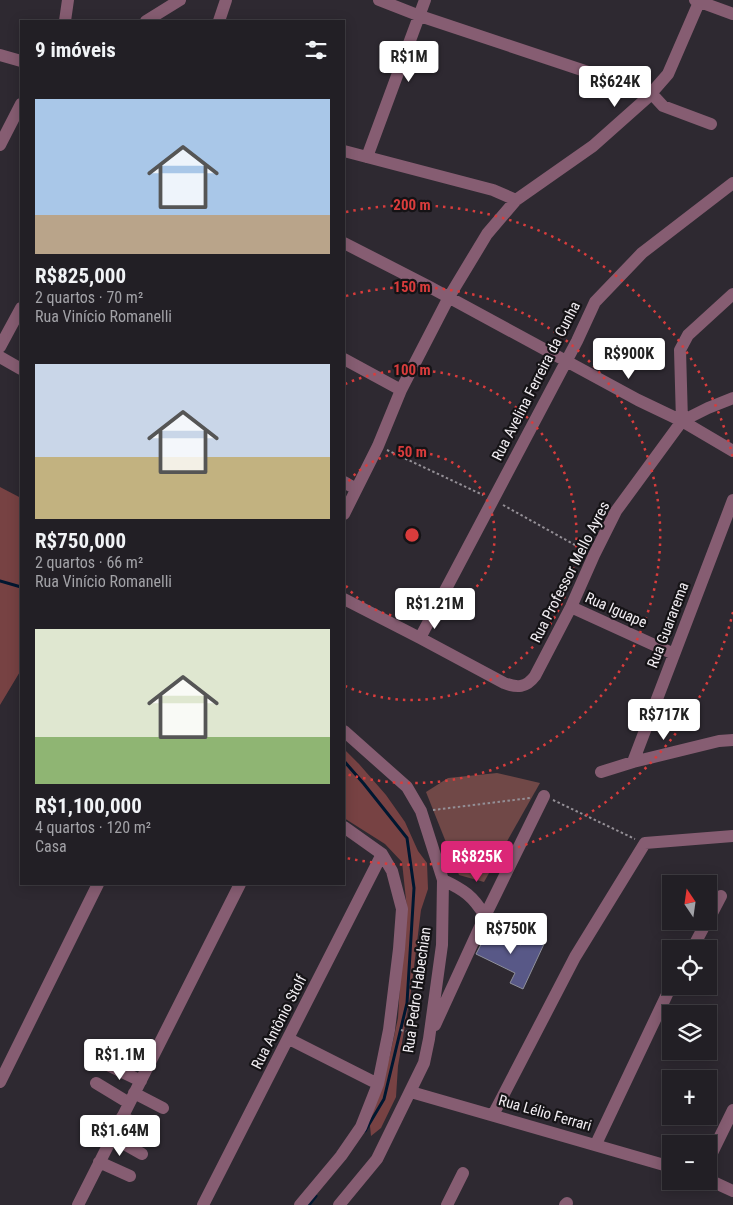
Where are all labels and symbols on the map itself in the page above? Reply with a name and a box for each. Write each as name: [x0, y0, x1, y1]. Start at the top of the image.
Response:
pin: R$1M: [379, 41, 439, 83]
pin: R$624K: [574, 66, 656, 108]
text: 200 m: [393, 196, 431, 214]
text: 150 m: [393, 278, 431, 296]
street label: Rua Avelina Ferreira da Cunha: [488, 298, 584, 464]
pin: R$900K: [588, 338, 670, 380]
text: 100 m: [393, 361, 431, 379]
text: 50 m: [397, 443, 427, 461]
street label: Rua Professor Mello Ayres: [527, 498, 613, 646]
centre of rings: [403, 526, 421, 544]
street label: Rua Guararema: [643, 580, 693, 670]
pin: R$1.21M: [389, 588, 481, 630]
street label: Rua Iguape: [582, 588, 650, 632]
pin: R$717K: [623, 698, 705, 741]
pin: R$825K: [436, 840, 518, 883]
north arrow: [662, 875, 718, 930]
pin: R$750K: [470, 912, 552, 955]
street label: Rua Pedro Habechian: [399, 926, 435, 1054]
street label: Rua Antônio Stolf: [248, 972, 311, 1072]
pin: R$1.1M: [79, 1038, 161, 1081]
street label: Rua Lélio Ferrari: [496, 1091, 594, 1135]
pin: R$1.64M: [74, 1114, 166, 1157]

